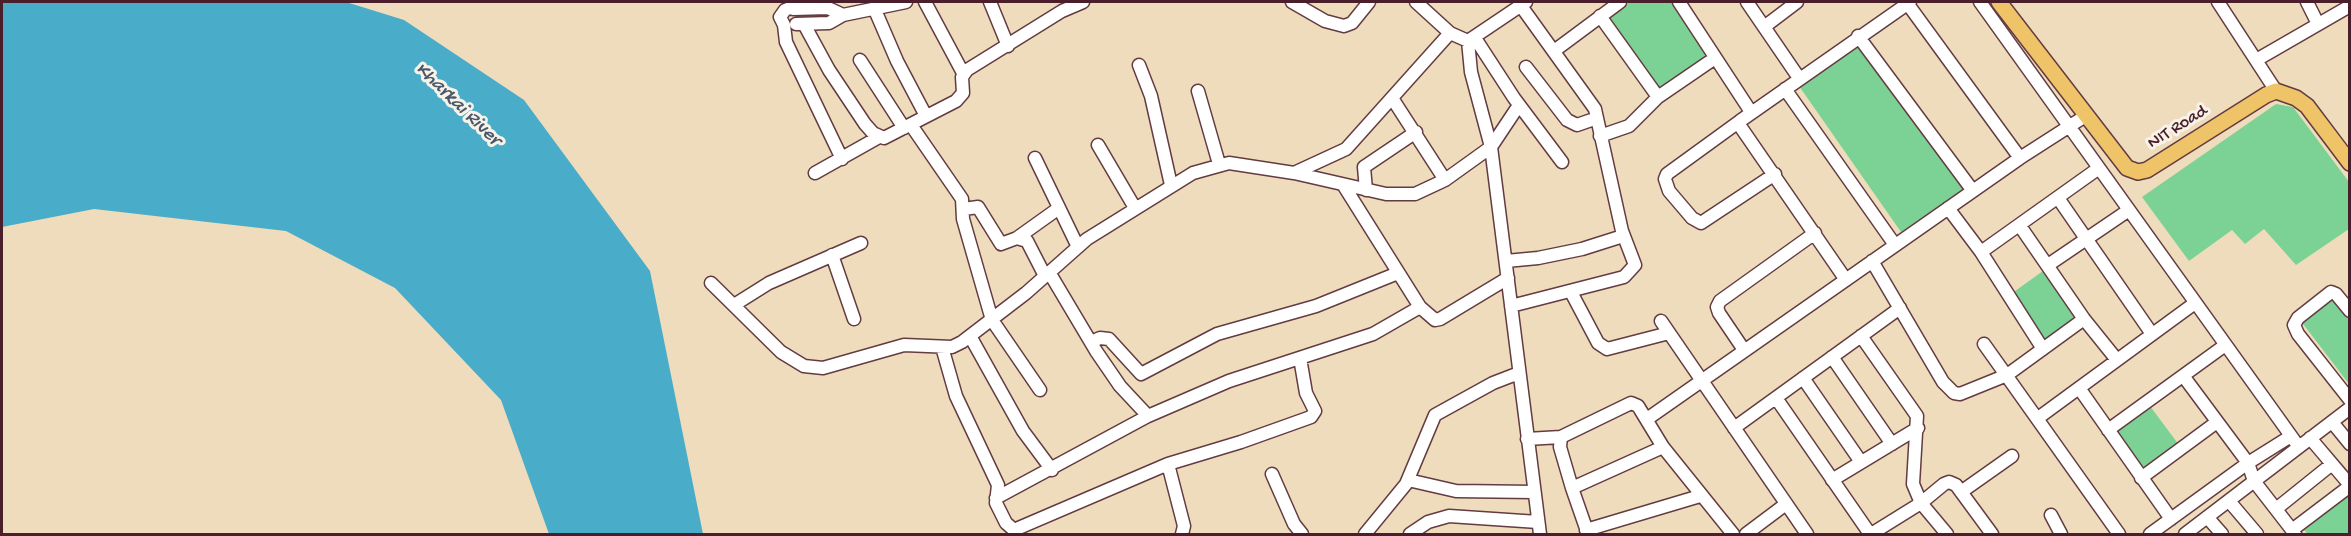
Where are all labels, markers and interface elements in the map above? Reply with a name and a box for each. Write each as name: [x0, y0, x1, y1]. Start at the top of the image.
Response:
water label: Kharkai River: [409, 58, 505, 152]
street label: NIT Road: [2144, 101, 2212, 155]

